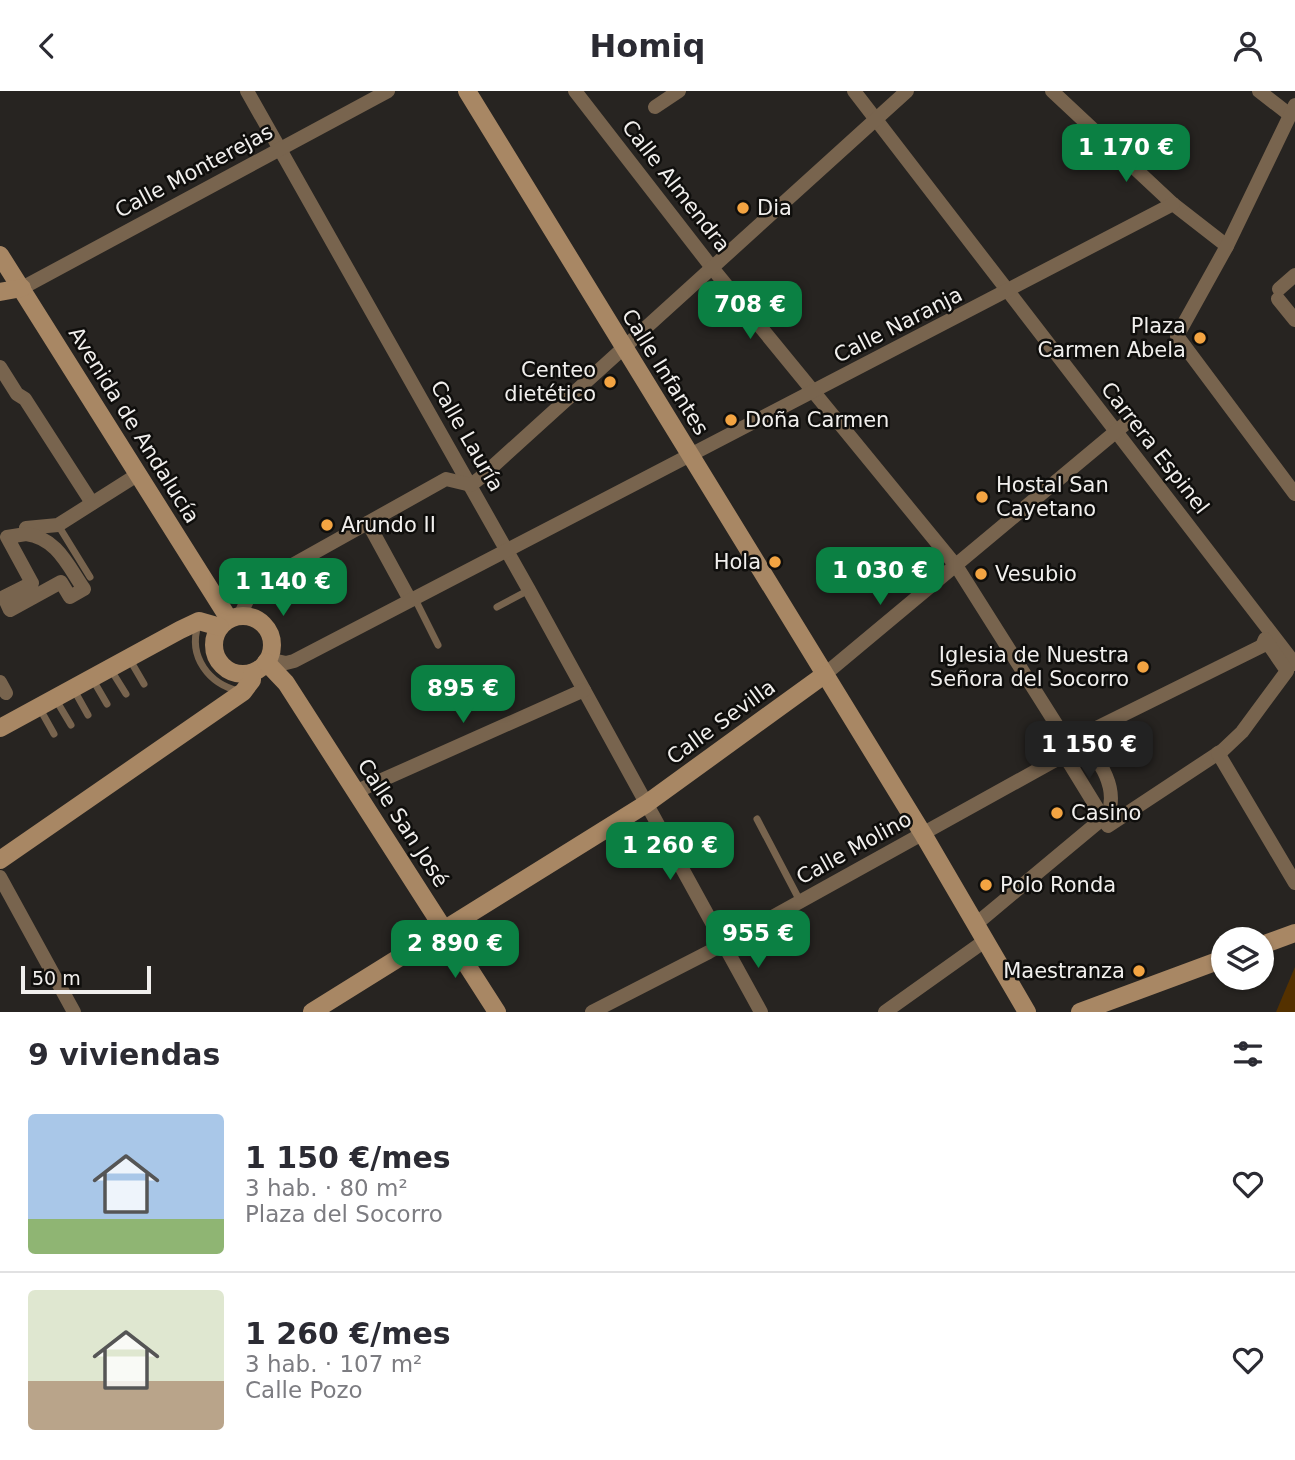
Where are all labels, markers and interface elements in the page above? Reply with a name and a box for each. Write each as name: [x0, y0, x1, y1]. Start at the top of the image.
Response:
icon: back: [28, 27, 66, 65]
text: Homiq: [590, 27, 705, 65]
icon: person: [1229, 27, 1267, 65]
street label: Calle Almendra: [617, 115, 735, 257]
street label: Calle Monterejas: [111, 119, 277, 223]
pin: 1 170 €: [1061, 125, 1191, 184]
text: 1 170 €: [1078, 134, 1174, 160]
place label: Dia: [757, 196, 792, 220]
marker: Dia: [735, 200, 751, 216]
pin: 708 €: [701, 281, 799, 341]
street label: Calle Naranja: [830, 282, 966, 368]
text: 708 €: [714, 291, 786, 317]
street label: Calle Infantes: [617, 305, 713, 439]
place label: Plaza Carmen Abela: [1038, 314, 1186, 362]
street label: Avenida de Andalucía: [64, 323, 204, 527]
marker: Plaza Carmen Abela: [1192, 330, 1208, 346]
place label: Centeo dietético: [504, 358, 596, 406]
marker: Centeo dietético: [602, 374, 618, 390]
street label: Calle Lauría: [426, 376, 508, 496]
street label: Carrera Espinel: [1096, 377, 1214, 519]
place label: Doña Carmen: [745, 408, 889, 432]
marker: Doña Carmen: [723, 412, 739, 428]
place label: Hostal San Cayetano: [996, 473, 1109, 521]
marker: Hostal San Cayetano: [974, 489, 990, 505]
place label: Arundo II: [341, 513, 436, 537]
marker: Arundo II: [319, 517, 335, 533]
pin: 1 030 €: [815, 547, 945, 607]
place label: Hola: [714, 550, 761, 574]
marker: Hola: [767, 554, 783, 570]
text: 1 030 €: [832, 557, 928, 583]
pin: 1 140 €: [218, 559, 348, 618]
place label: Vesubio: [995, 562, 1077, 586]
marker: Vesubio: [973, 566, 989, 582]
text: 1 140 €: [235, 568, 331, 594]
place label: Iglesia de Nuestra Señora del Socorro: [930, 643, 1129, 691]
marker: Iglesia de Nuestra Señora del Socorro: [1135, 659, 1151, 675]
pin: 895 €: [414, 665, 512, 725]
text: 895 €: [427, 675, 499, 701]
street label: Calle Sevilla: [662, 675, 780, 769]
pin: 1 150 €: [1024, 721, 1154, 781]
text: 1 150 €: [1041, 731, 1137, 757]
street label: Calle San José: [353, 754, 453, 892]
place label: Casino: [1071, 801, 1141, 825]
marker: Casino: [1049, 805, 1065, 821]
street label: Calle Molino: [792, 807, 916, 889]
pin: 1 260 €: [605, 823, 735, 882]
text: 1 260 €: [622, 832, 718, 858]
place label: Polo Ronda: [1000, 873, 1116, 897]
marker: Polo Ronda: [978, 877, 994, 893]
pin: 955 €: [709, 911, 807, 970]
text: 955 €: [722, 920, 794, 946]
pin: 2 890 €: [390, 921, 520, 980]
map controls: [1211, 927, 1274, 990]
button: layers: [1211, 927, 1274, 990]
text: 2 890 €: [407, 930, 503, 956]
place label: Maestranza: [1003, 959, 1125, 983]
scale bar: [21, 963, 150, 995]
marker: Maestranza: [1131, 963, 1147, 979]
text: 50 m: [32, 967, 81, 989]
icon: filters: [1229, 1035, 1267, 1073]
text: 9 viviendas: [28, 1037, 220, 1072]
text: 1 150 €/mes: [245, 1140, 451, 1175]
icon: home: [84, 1142, 168, 1226]
icon: heart: [1229, 1165, 1267, 1203]
text: 3 hab. · 80 m²: [245, 1175, 408, 1201]
text: Plaza del Socorro: [245, 1201, 443, 1227]
text: 1 260 €/mes: [245, 1316, 451, 1351]
icon: home: [84, 1318, 168, 1402]
icon: heart: [1229, 1341, 1267, 1379]
text: 3 hab. · 107 m²: [245, 1351, 422, 1377]
text: Calle Pozo: [245, 1377, 363, 1403]

